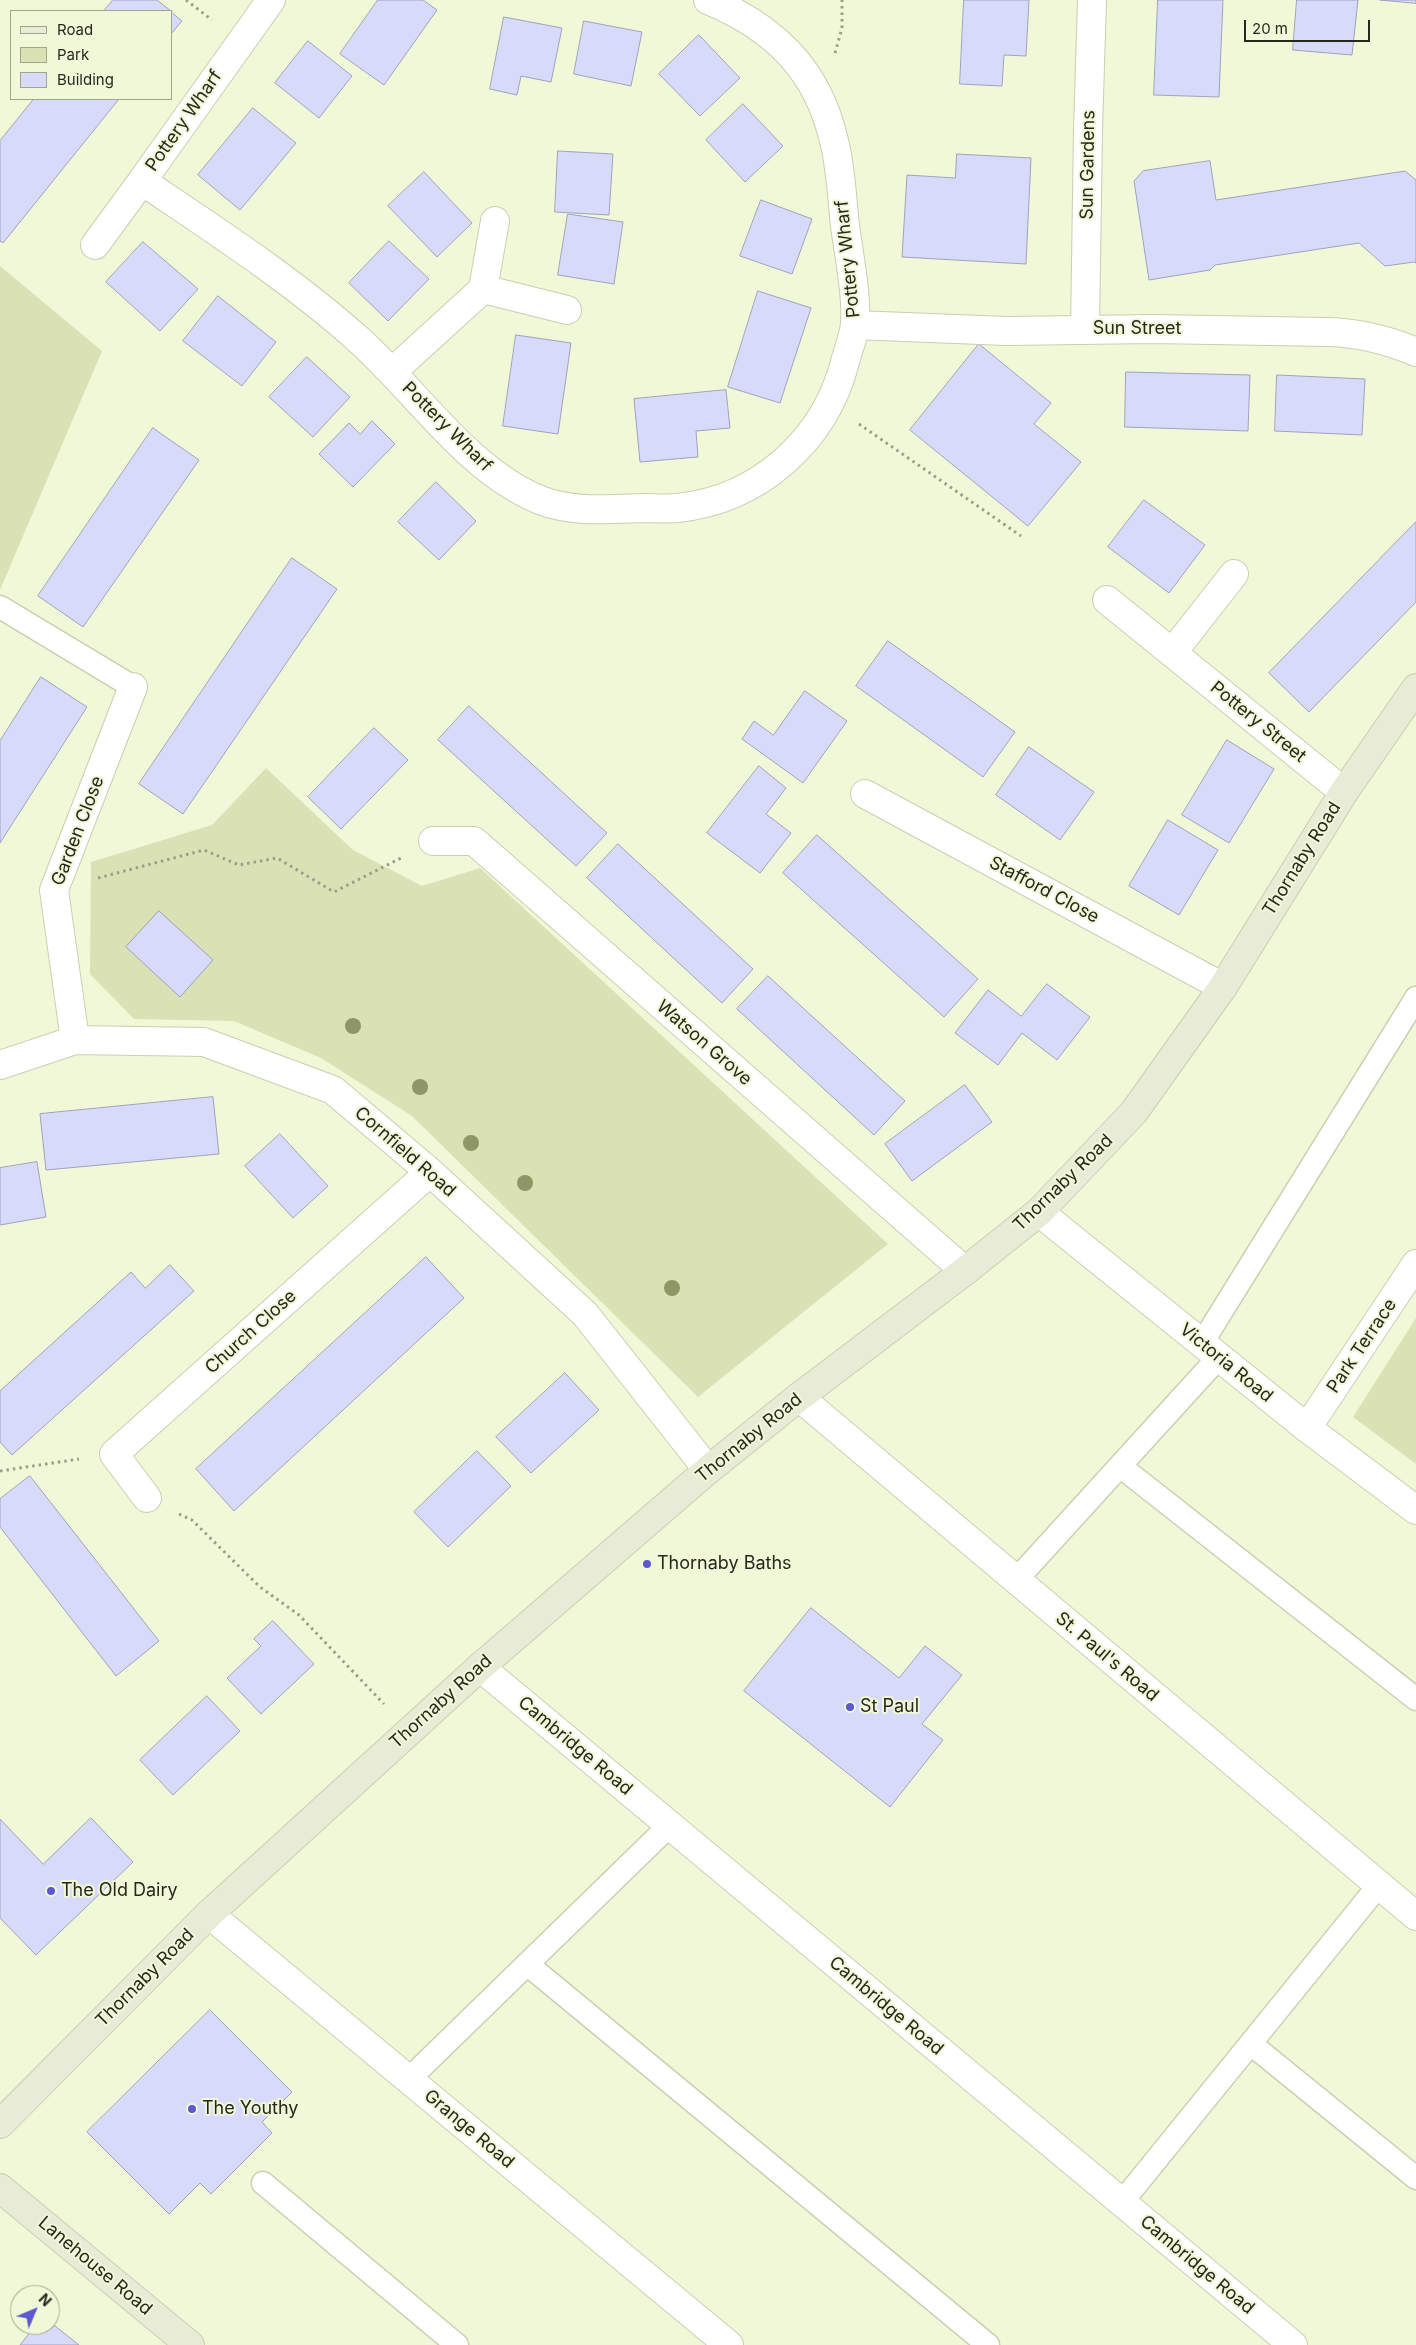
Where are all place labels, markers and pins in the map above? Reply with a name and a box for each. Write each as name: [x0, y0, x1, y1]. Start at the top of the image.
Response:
place label: Thornaby Baths: [657, 1553, 792, 1575]
marker: Thornaby Baths: [641, 1558, 653, 1570]
place label: St Paul: [860, 1696, 919, 1718]
marker: St Paul: [844, 1701, 856, 1713]
place label: The Old Dairy: [61, 1880, 178, 1902]
marker: The Old Dairy: [45, 1885, 57, 1897]
place label: The Youthy: [202, 2098, 298, 2120]
marker: The Youthy: [186, 2103, 198, 2115]

